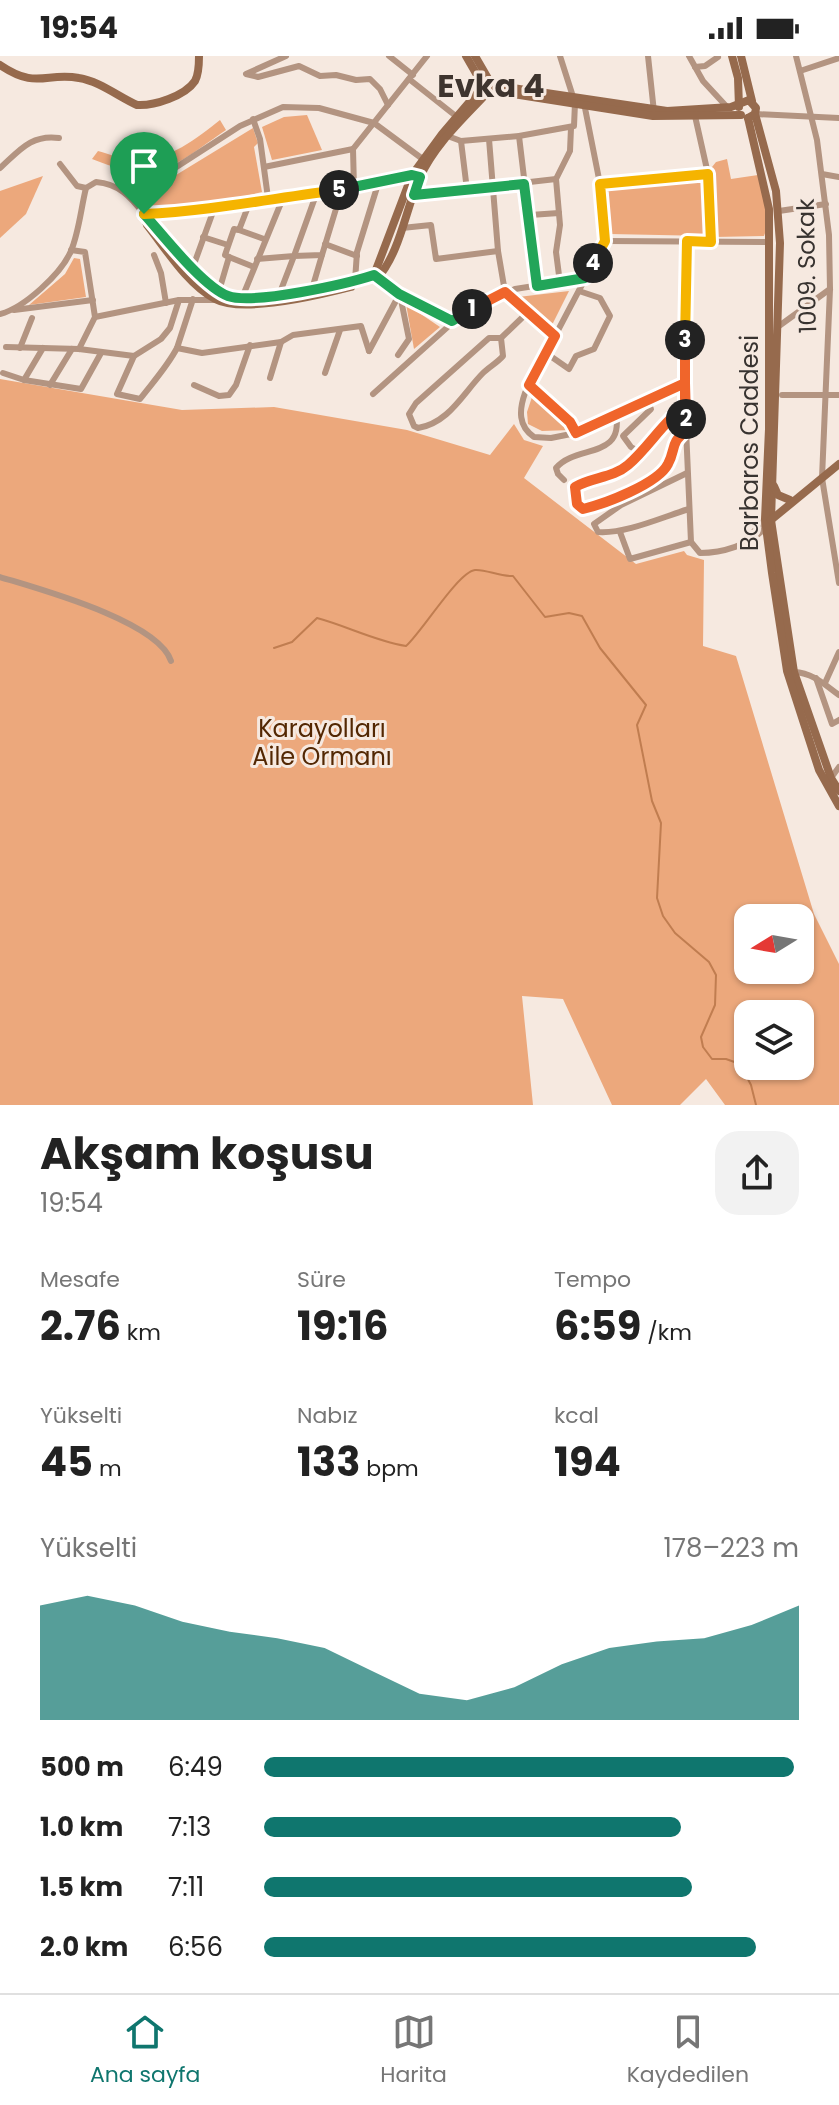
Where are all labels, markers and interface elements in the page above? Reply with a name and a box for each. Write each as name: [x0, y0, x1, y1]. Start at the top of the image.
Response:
text: 19:54: [40, 6, 118, 49]
district label: Evka 4: [437, 63, 545, 108]
pin: [110, 132, 178, 214]
icon: arrive: [122, 144, 166, 188]
pin: 5: [319, 170, 359, 210]
text: 5: [332, 174, 346, 205]
street label: 1009. Sokak: [789, 198, 824, 334]
pin: 4: [573, 243, 613, 283]
text: 4: [586, 247, 600, 278]
pin: 1: [452, 289, 492, 329]
text: 1: [468, 293, 476, 324]
pin: 3: [665, 320, 705, 360]
text: 3: [678, 324, 692, 355]
street label: Barbaros Caddesi: [733, 335, 766, 551]
pin: 2: [666, 399, 706, 439]
text: 2: [680, 403, 692, 434]
park label: Karayolları Aile Ormanı: [252, 712, 392, 773]
north arrow: [734, 904, 814, 984]
map controls: [734, 904, 814, 1080]
button: layers: [734, 1000, 814, 1080]
text: Akşam koşusu: [40, 1123, 374, 1184]
button: share: [715, 1131, 799, 1215]
text: 19:54: [40, 1185, 103, 1221]
text: Mesafe: [40, 1264, 120, 1295]
text: Süre: [297, 1264, 346, 1295]
text: Tempo: [554, 1264, 631, 1295]
text: 2.76: [40, 1298, 121, 1354]
text: 19:16: [297, 1298, 389, 1354]
text: 6:59: [554, 1298, 641, 1354]
text: km: [121, 1317, 161, 1348]
text: /km: [641, 1317, 692, 1348]
text: Yükselti: [40, 1400, 122, 1431]
text: Nabız: [297, 1400, 358, 1431]
text: kcal: [554, 1400, 599, 1431]
text: 45: [40, 1434, 93, 1490]
text: 133: [297, 1434, 360, 1490]
text: 194: [554, 1434, 621, 1490]
text: m: [93, 1453, 122, 1484]
text: bpm: [360, 1453, 419, 1484]
text: Yükselti: [40, 1530, 137, 1566]
text: 178–223 m: [664, 1530, 799, 1566]
text: 500 m: [40, 1749, 124, 1785]
text: 6:49: [168, 1749, 223, 1785]
text: 1.0 km: [40, 1809, 123, 1845]
text: 7:13: [168, 1809, 211, 1845]
text: 1.5 km: [40, 1869, 123, 1905]
text: 7:11: [168, 1869, 204, 1905]
text: 2.0 km: [40, 1929, 128, 1965]
text: 6:56: [168, 1929, 223, 1965]
tab: Ana sayfa: [90, 2010, 200, 2091]
tab: Harita: [380, 2010, 447, 2091]
tab: Kaydedilen: [627, 2010, 749, 2091]

